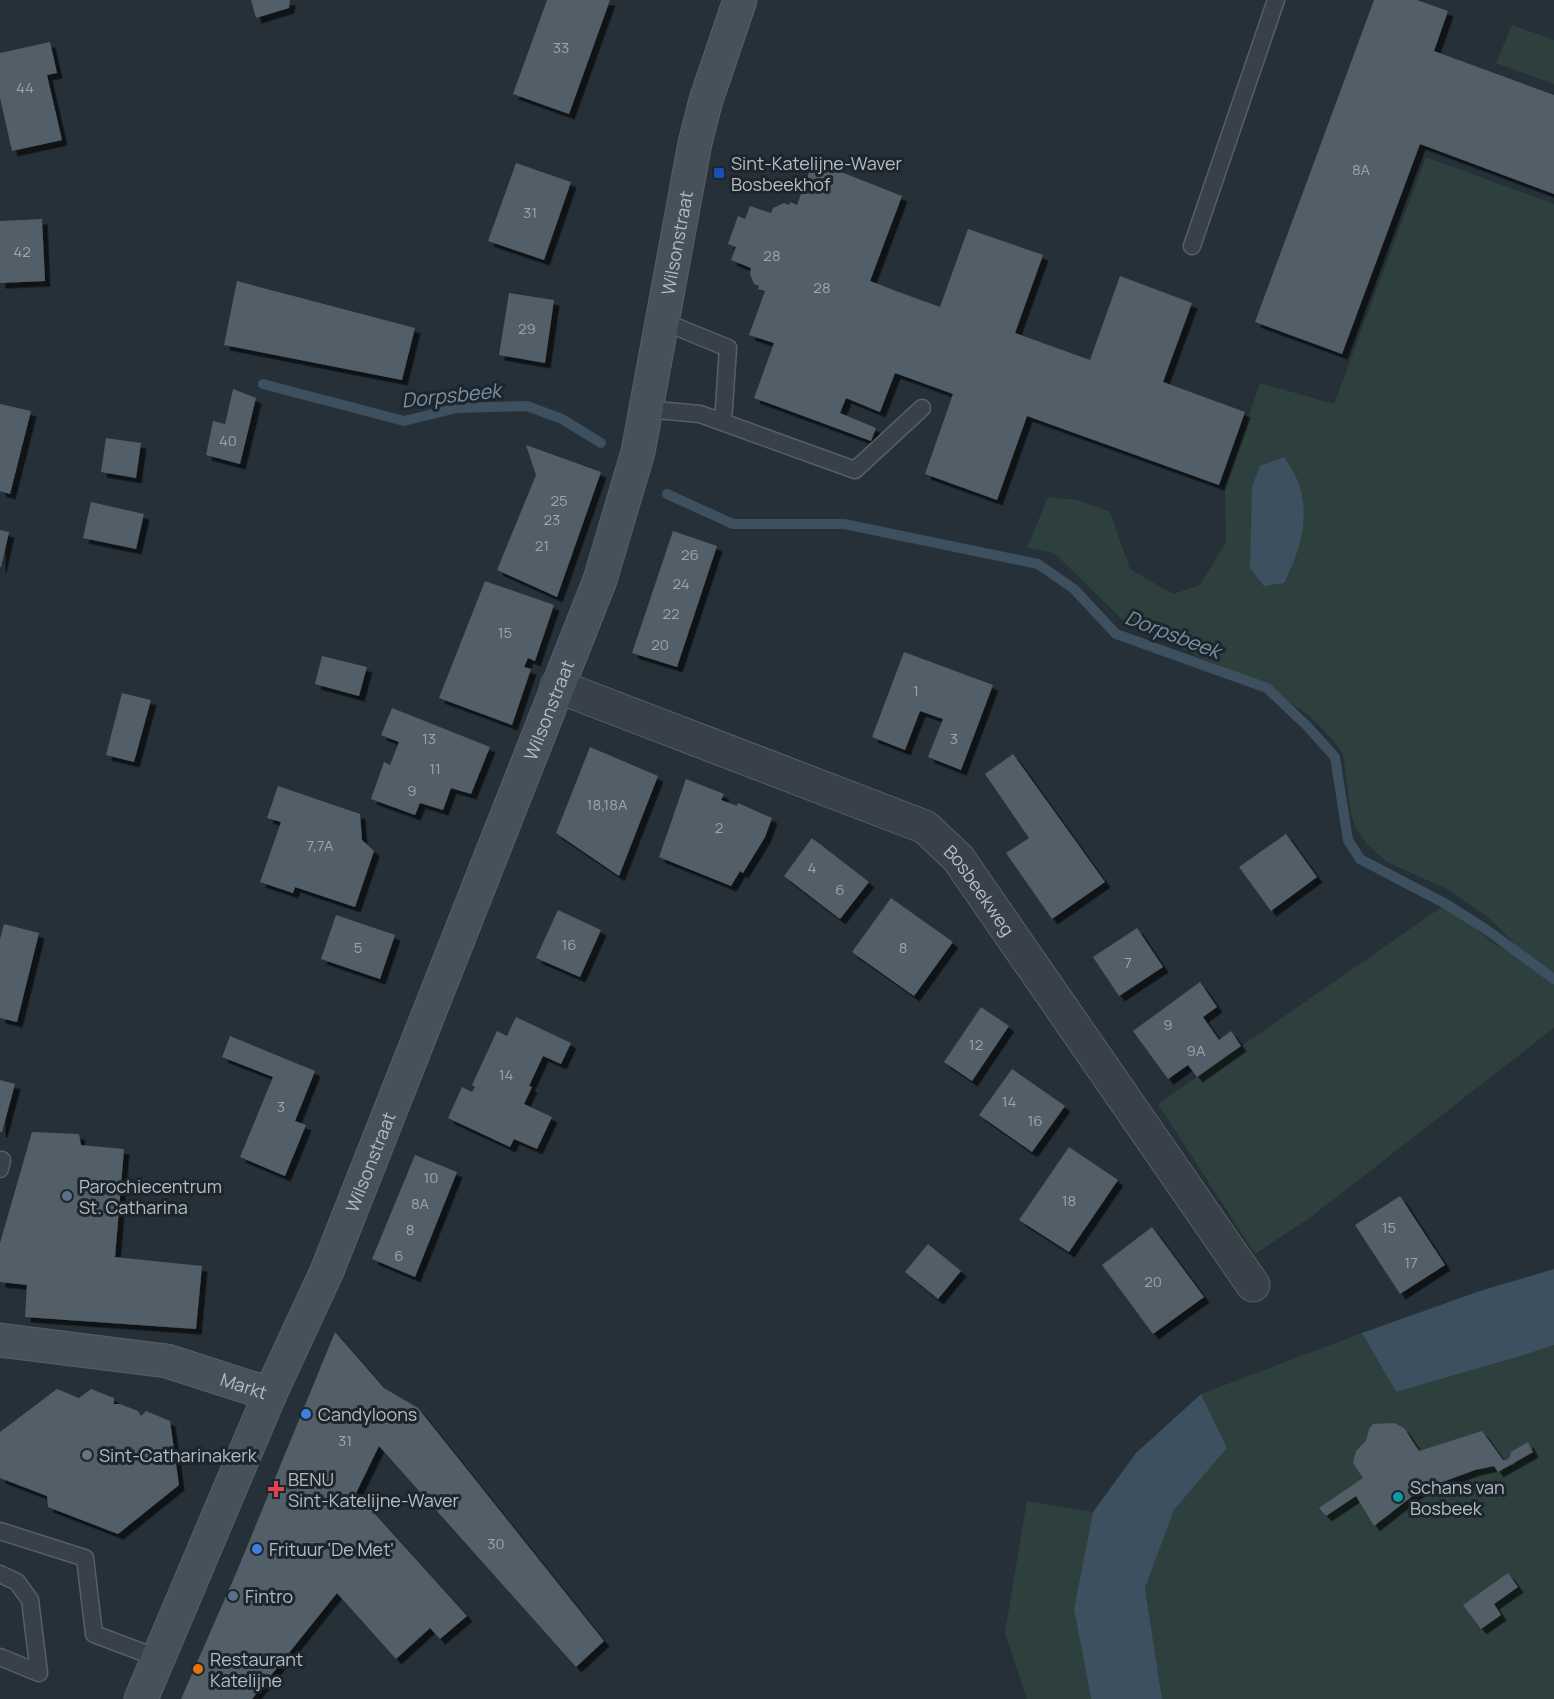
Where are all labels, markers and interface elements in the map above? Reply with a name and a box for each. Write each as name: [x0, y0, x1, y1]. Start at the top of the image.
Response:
house number: 33: [553, 37, 569, 58]
house number: 44: [16, 77, 34, 98]
place label: Sint-Katelijne-Waver Bosbeekhof: [731, 151, 903, 196]
house number: 8A: [1352, 159, 1371, 180]
marker: Sint-Katelijne-Waver Bosbeekhof: [712, 166, 726, 180]
street label: Wilsonstraat: [655, 189, 698, 297]
house number: 31: [523, 202, 537, 223]
house number: 42: [13, 241, 31, 262]
house number: 28: [763, 245, 781, 266]
house number: 28: [813, 277, 831, 298]
house number: 29: [518, 318, 536, 339]
water label: Dorpsbeek: [400, 376, 505, 414]
house number: 40: [219, 430, 237, 451]
house number: 25: [550, 490, 568, 511]
house number: 23: [544, 509, 560, 530]
house number: 21: [535, 535, 549, 556]
house number: 26: [681, 544, 699, 565]
house number: 24: [672, 573, 690, 594]
house number: 22: [662, 603, 680, 624]
water label: Dorpsbeek: [1122, 604, 1227, 666]
house number: 15: [498, 622, 512, 643]
house number: 20: [651, 634, 669, 655]
street label: Wilsonstraat: [518, 656, 579, 764]
house number: 1: [913, 680, 919, 701]
house number: 13: [422, 728, 436, 749]
house number: 3: [950, 728, 958, 749]
house number: 11: [429, 758, 441, 779]
house number: 9: [407, 780, 417, 801]
house number: 18,18A: [587, 794, 628, 815]
house number: 2: [715, 817, 723, 838]
house number: 7,7A: [307, 835, 334, 856]
street label: Bosbeekweg: [939, 839, 1020, 940]
house number: 4: [808, 857, 817, 878]
house number: 6: [835, 879, 845, 900]
house number: 16: [561, 934, 577, 955]
house number: 5: [354, 937, 362, 958]
house number: 8: [899, 937, 907, 958]
house number: 7: [1124, 952, 1132, 973]
house number: 9: [1163, 1014, 1173, 1035]
house number: 12: [969, 1034, 983, 1055]
house number: 9A: [1187, 1040, 1206, 1061]
house number: 14: [499, 1064, 513, 1085]
house number: 14: [1002, 1091, 1016, 1112]
house number: 3: [277, 1096, 285, 1117]
street label: Wilsonstraat: [340, 1108, 401, 1216]
house number: 16: [1027, 1110, 1043, 1131]
house number: 10: [424, 1167, 439, 1188]
place label: Parochiecentrum St. Catharina: [79, 1174, 222, 1219]
marker: Parochiecentrum St. Catharina: [60, 1189, 74, 1203]
house number: 18: [1062, 1190, 1076, 1211]
house number: 8A: [411, 1193, 430, 1214]
house number: 15: [1382, 1217, 1396, 1238]
house number: 8: [406, 1219, 414, 1240]
house number: 6: [394, 1245, 404, 1266]
house number: 17: [1404, 1252, 1418, 1273]
house number: 20: [1144, 1271, 1162, 1292]
street label: Markt: [217, 1367, 270, 1404]
place label: Candyloons: [318, 1402, 417, 1426]
marker: Candyloons: [299, 1407, 313, 1421]
house number: 31: [338, 1430, 352, 1451]
place label: Sint-Catharinakerk: [99, 1443, 258, 1467]
marker: Sint-Catharinakerk: [80, 1448, 94, 1462]
place label: BENU Sint-Katelijne-Waver: [288, 1467, 460, 1512]
place label: Schans van Bosbeek: [1410, 1475, 1505, 1520]
marker: BENU Sint-Katelijne-Waver: [269, 1482, 283, 1496]
marker: Schans van Bosbeek: [1391, 1490, 1405, 1504]
house number: 30: [487, 1533, 505, 1554]
place label: Frituur 'De Met': [269, 1537, 394, 1561]
marker: Frituur 'De Met': [250, 1542, 264, 1556]
place label: Fintro: [245, 1584, 293, 1608]
marker: Fintro: [226, 1589, 240, 1603]
place label: Restaurant Katelijne: [210, 1647, 303, 1692]
marker: Restaurant Katelijne: [191, 1662, 205, 1676]

